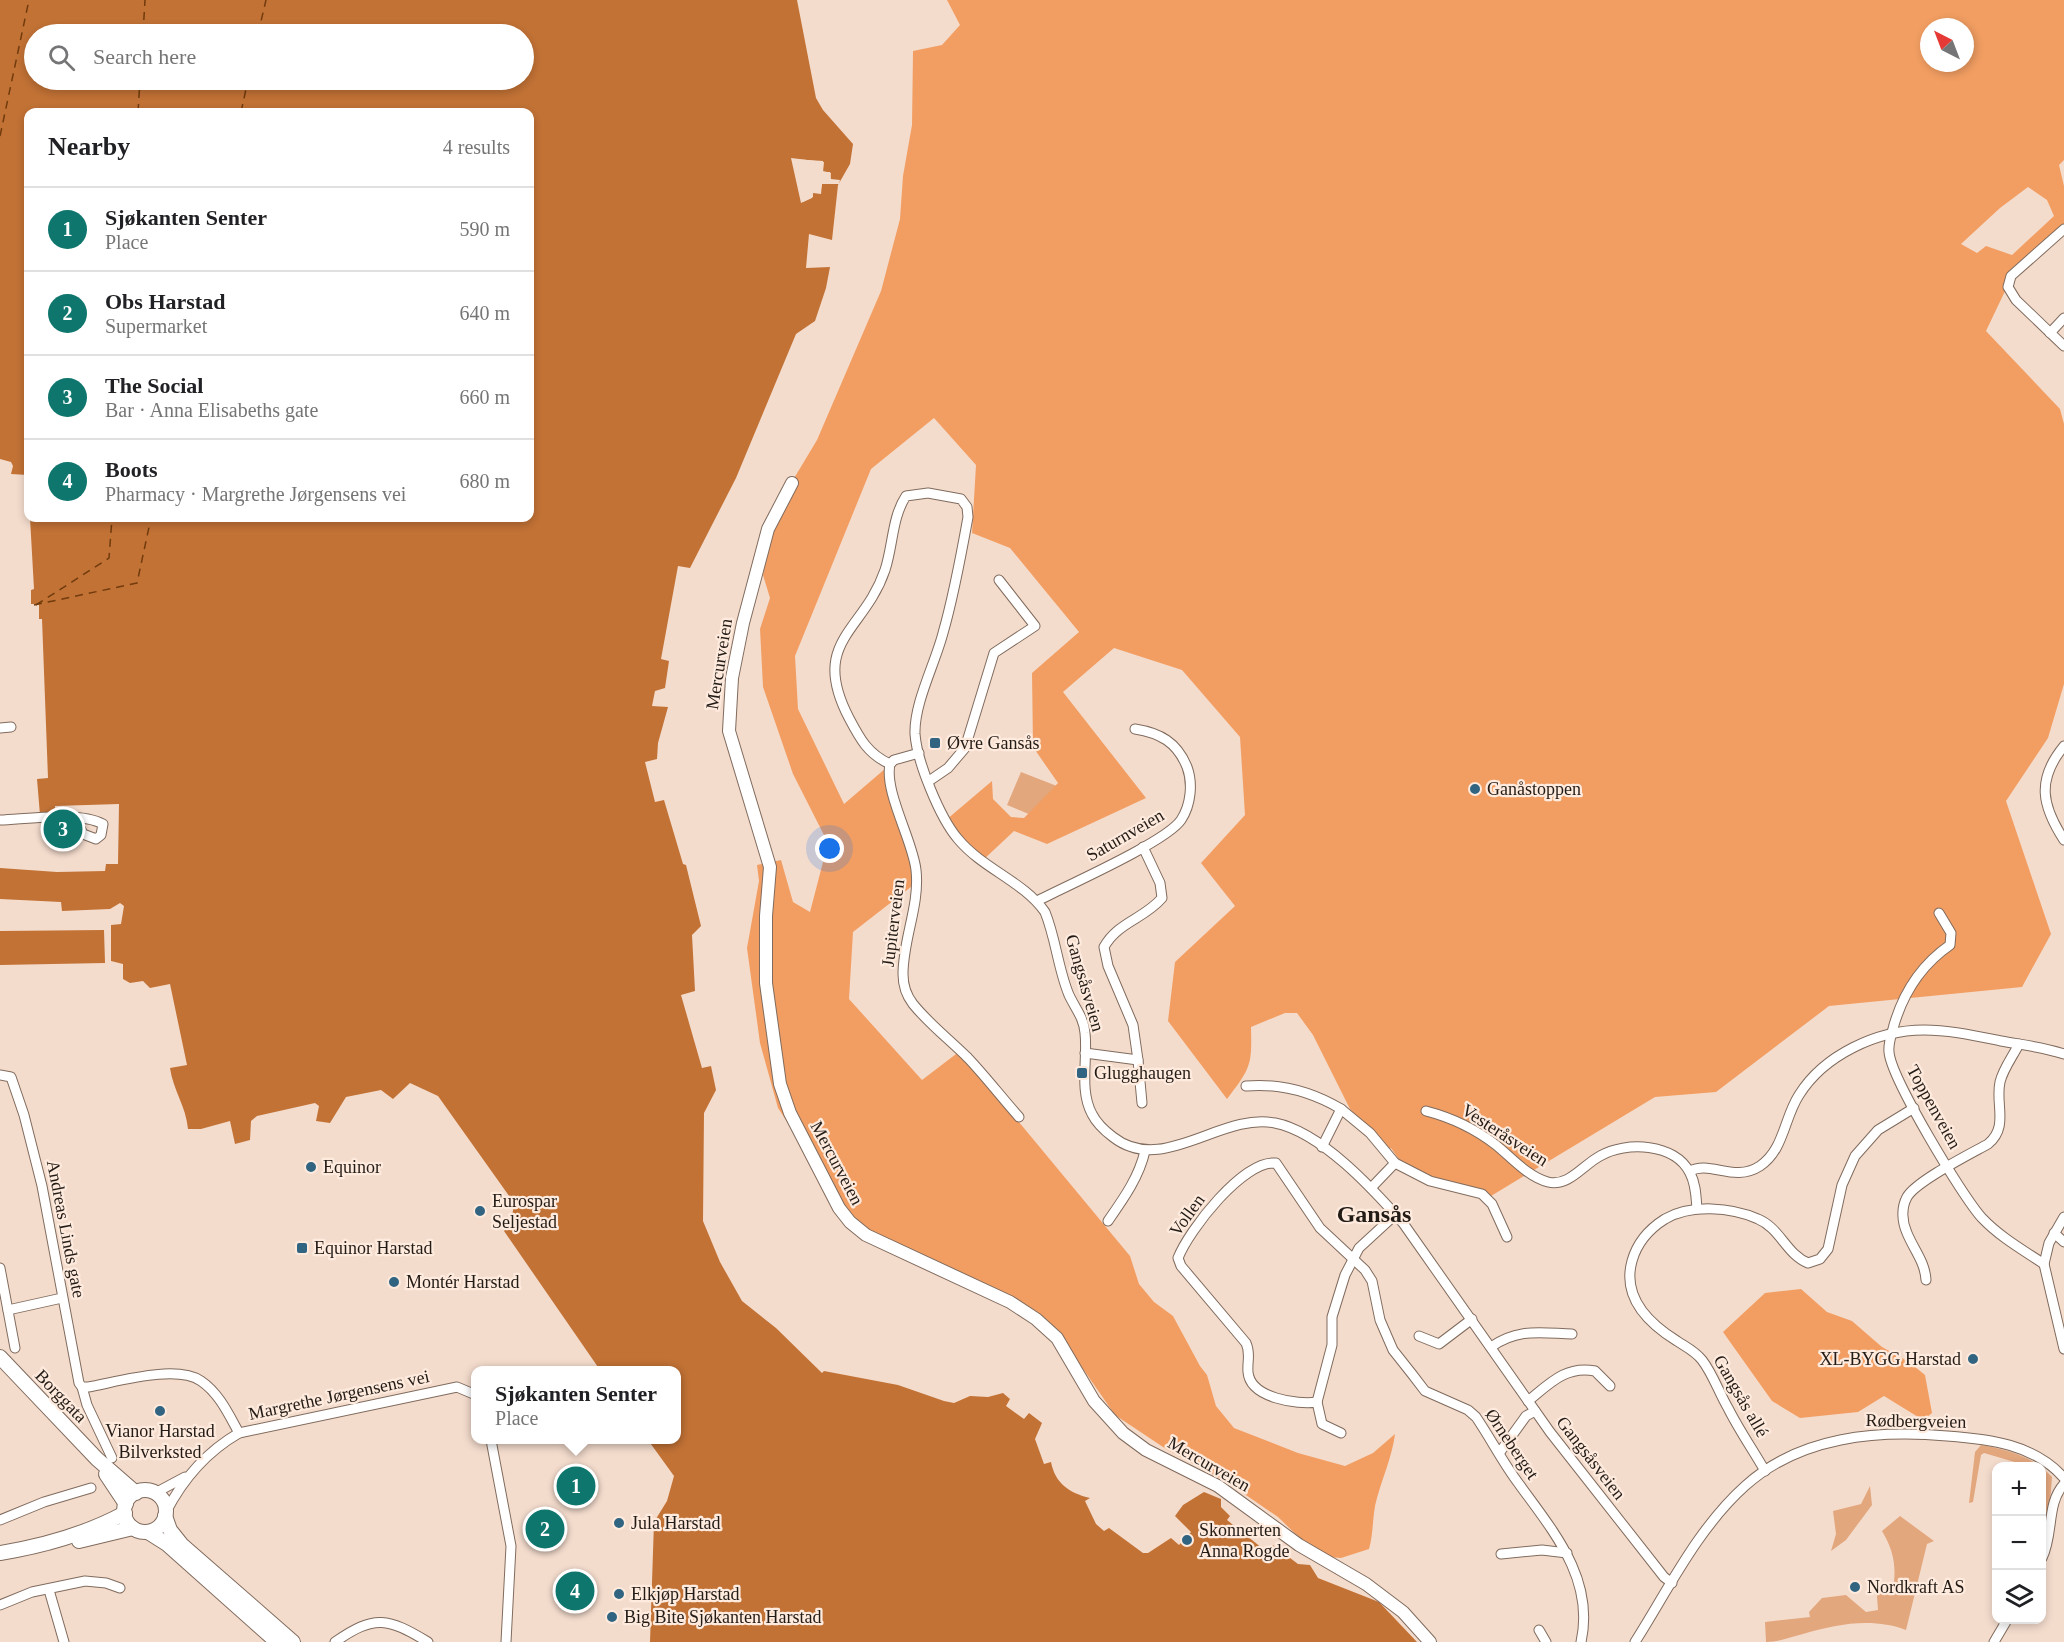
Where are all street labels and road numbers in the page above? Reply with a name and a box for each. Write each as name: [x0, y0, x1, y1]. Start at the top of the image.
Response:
street label: Mercurveien: [702, 617, 736, 711]
street label: Saturnveien: [1083, 805, 1167, 865]
street label: Jupiterveien: [878, 878, 908, 968]
street label: Gangsåsveien: [1062, 932, 1108, 1034]
street label: Toppenveien: [1903, 1062, 1965, 1152]
street label: Vesteråsveien: [1458, 1100, 1552, 1170]
street label: Mercurveien: [807, 1118, 867, 1208]
street label: Andreas Linds gate: [43, 1158, 89, 1300]
street label: Vollen: [1165, 1190, 1209, 1240]
street label: Gangsås allé: [1709, 1351, 1773, 1441]
street label: Borggata: [31, 1365, 91, 1427]
street label: Margrethe Jørgensens vei: [247, 1366, 431, 1424]
street label: Ørneberget: [1481, 1405, 1543, 1483]
street label: Rødbergveien: [1866, 1410, 1966, 1432]
street label: Gangsåsveien: [1552, 1412, 1630, 1504]
street label: Mercurveien: [1164, 1432, 1254, 1496]

